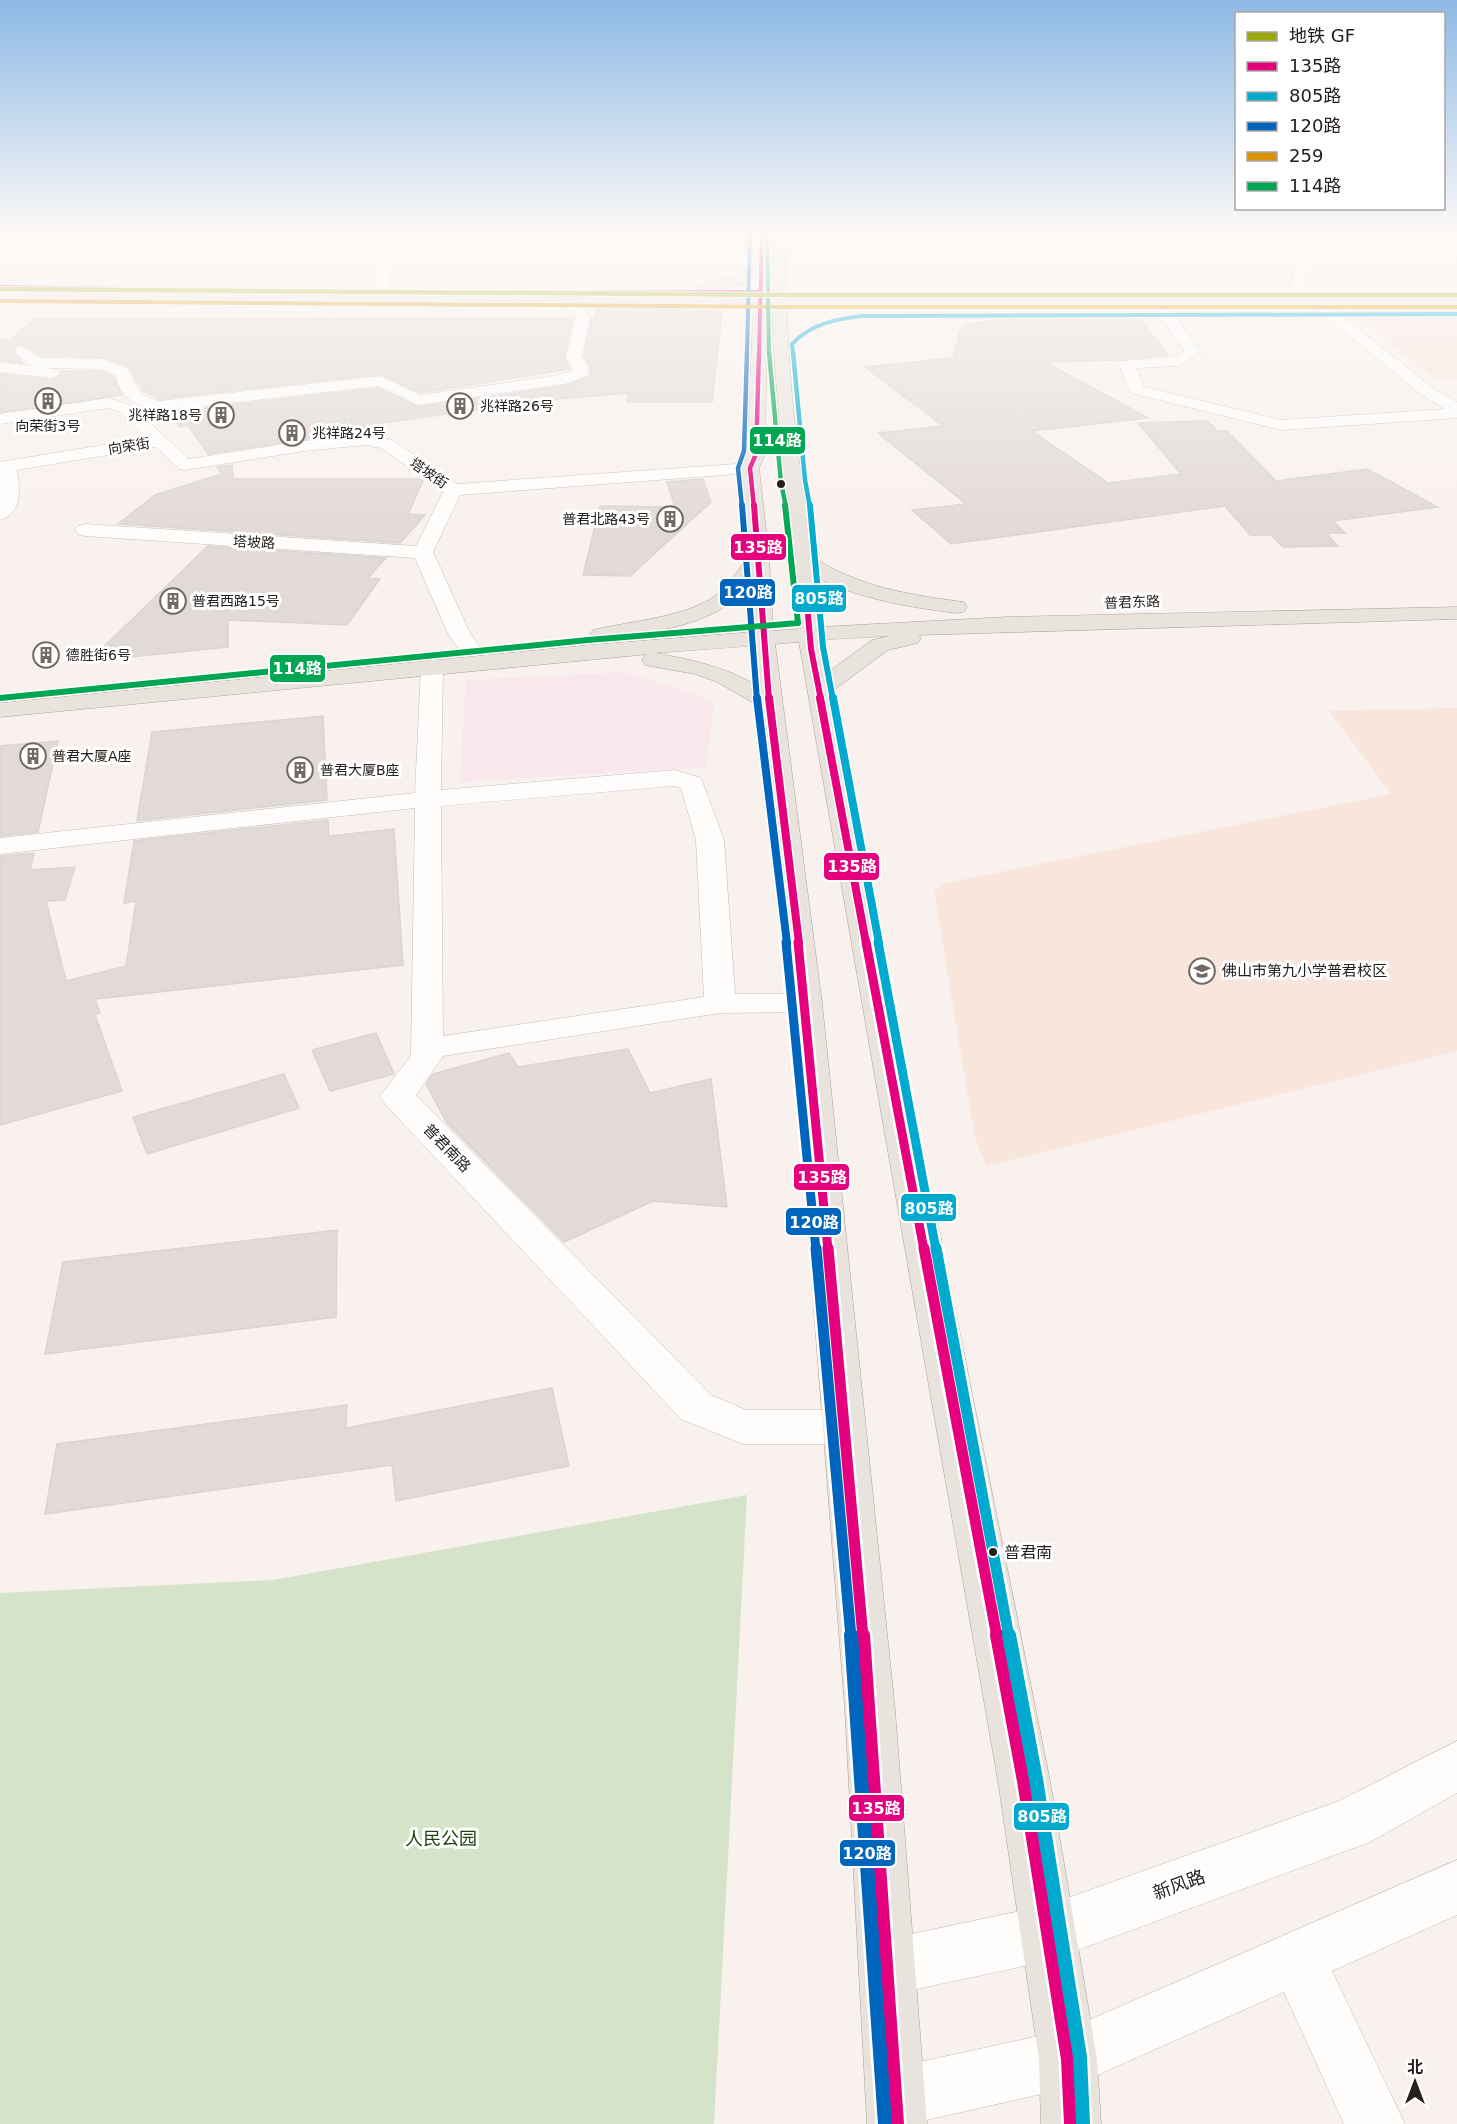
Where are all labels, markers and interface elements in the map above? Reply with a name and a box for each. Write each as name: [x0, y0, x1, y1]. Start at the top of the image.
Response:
legend: [1235, 12, 1445, 210]
text: 地铁 GF: [1289, 25, 1355, 46]
text: 135路: [1289, 55, 1341, 76]
text: 805路: [1289, 85, 1341, 106]
text: 120路: [1289, 115, 1341, 136]
text: 259: [1289, 145, 1323, 166]
text: 114路: [1289, 175, 1341, 196]
building icon: 向荣街3号: [33, 386, 63, 416]
building icon: 兆祥路26号: [445, 391, 475, 421]
place label: 兆祥路26号: [480, 398, 554, 414]
building icon: 兆祥路18号: [206, 400, 236, 430]
place label: 兆祥路18号: [128, 407, 202, 423]
place label: 向荣街3号: [16, 418, 80, 434]
building icon: 兆祥路24号: [277, 418, 307, 448]
place label: 兆祥路24号: [312, 425, 386, 441]
line badge: 114路: [749, 426, 806, 455]
text: 114路: [752, 431, 802, 450]
street label: 向荣街: [107, 435, 151, 457]
street label: 塔坡街: [407, 455, 451, 491]
unlabelled marker: [775, 478, 787, 490]
building icon: 普君北路43号: [655, 504, 685, 534]
place label: 普君北路43号: [562, 511, 650, 527]
street label: 塔坡路: [233, 533, 275, 551]
line badge: 135路: [730, 533, 787, 561]
text: 135路: [733, 538, 783, 557]
line badge: 120路: [719, 578, 776, 607]
text: 120路: [723, 583, 773, 602]
line badge: 805路: [791, 584, 847, 613]
building icon: 普君西路15号: [158, 586, 188, 616]
text: 805路: [794, 589, 844, 608]
place label: 普君西路15号: [192, 593, 280, 609]
street label: 普君东路: [1104, 593, 1160, 611]
building icon: 德胜街6号: [31, 640, 61, 670]
place label: 德胜街6号: [66, 647, 131, 663]
line badge: 114路: [269, 654, 326, 683]
text: 114路: [272, 659, 322, 678]
building icon: 普君大厦A座: [18, 741, 48, 771]
place label: 普君大厦A座: [52, 748, 132, 764]
building icon: 普君大厦B座: [285, 755, 315, 785]
place label: 普君大厦B座: [320, 762, 400, 778]
line badge: 135路: [823, 852, 880, 881]
text: 135路: [827, 857, 877, 876]
school or university icon: 佛山市第九小学普君校区: [1187, 956, 1217, 986]
place label: 佛山市第九小学普君校区: [1222, 962, 1387, 980]
street label: 普君南路: [420, 1120, 474, 1176]
line badge: 135路: [793, 1163, 850, 1191]
text: 135路: [797, 1168, 847, 1187]
line badge: 805路: [900, 1193, 957, 1222]
text: 805路: [904, 1199, 954, 1218]
line badge: 120路: [785, 1207, 842, 1236]
text: 120路: [789, 1213, 839, 1232]
place label: 普君南: [1004, 1543, 1052, 1562]
marker: 普君南: [987, 1546, 999, 1558]
line badge: 135路: [848, 1794, 905, 1822]
text: 135路: [851, 1799, 901, 1818]
line badge: 805路: [1013, 1802, 1070, 1831]
text: 805路: [1017, 1807, 1067, 1826]
park label: 人民公园: [405, 1828, 477, 1849]
line badge: 120路: [839, 1839, 896, 1867]
text: 120路: [842, 1844, 892, 1863]
street label: 新风路: [1150, 1865, 1208, 1904]
north arrow: [1385, 2052, 1445, 2112]
text: 北: [1407, 2058, 1423, 2077]

